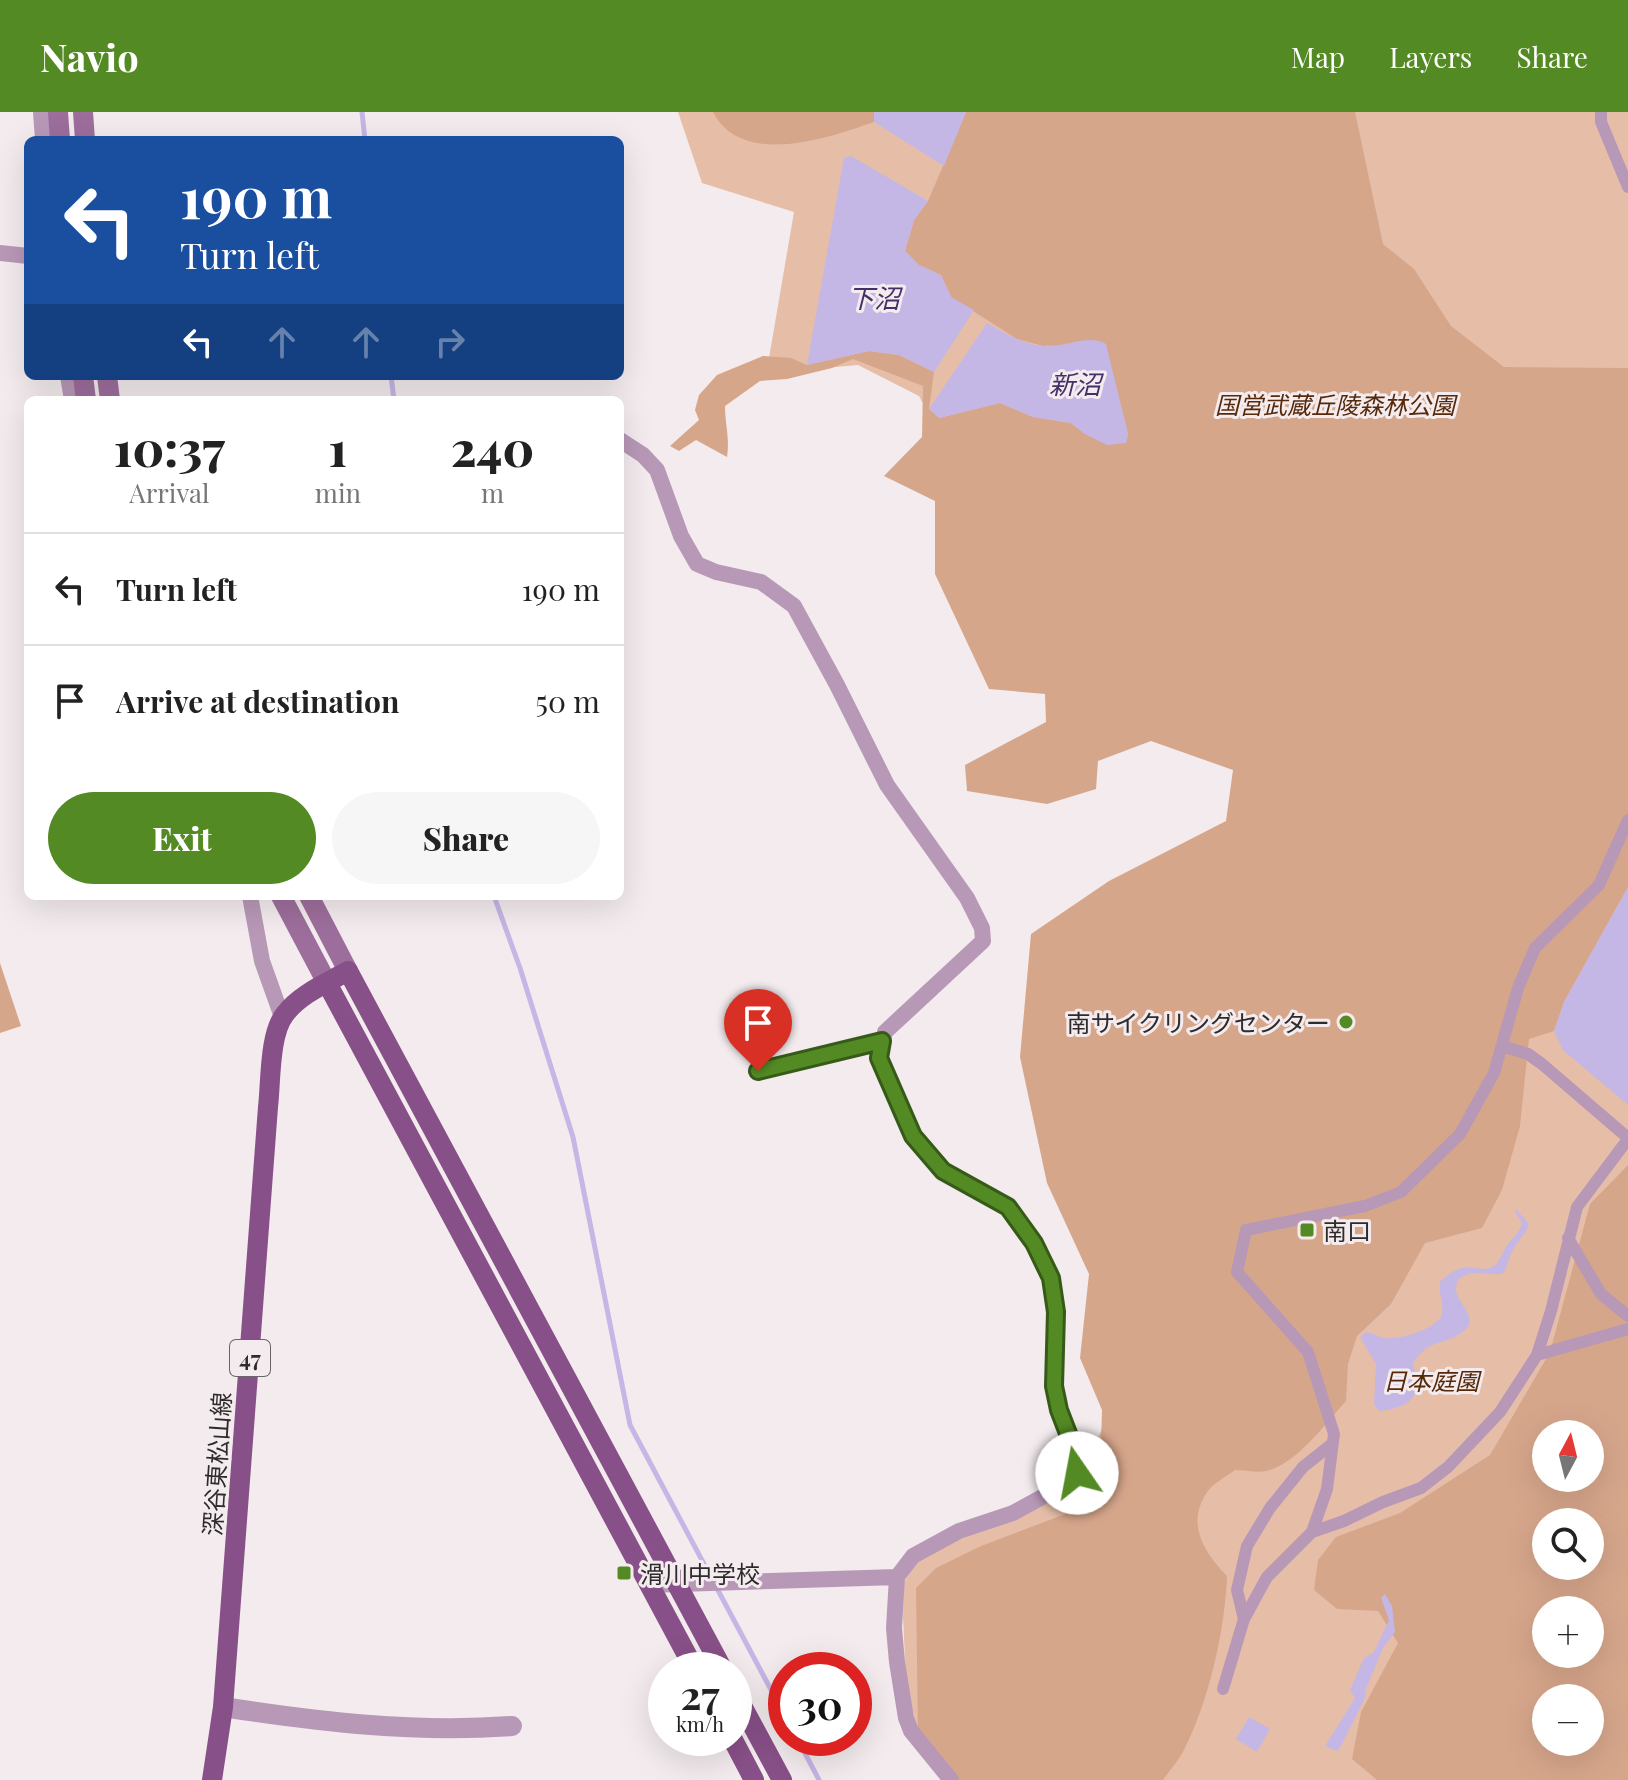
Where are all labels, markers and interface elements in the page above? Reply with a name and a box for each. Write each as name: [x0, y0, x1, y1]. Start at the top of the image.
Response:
text: Navio: [40, 31, 139, 82]
text: Map: [1291, 38, 1345, 75]
text: Layers: [1389, 38, 1472, 75]
text: Share: [1516, 38, 1588, 75]
text: 190 m: [180, 158, 332, 233]
icon: left: [48, 168, 152, 272]
text: Turn left: [180, 230, 319, 278]
water label: 下沼: [848, 280, 904, 315]
icon: left: [176, 320, 220, 364]
icon: ahead: [260, 320, 304, 364]
icon: ahead: [344, 320, 388, 364]
icon: right: [428, 320, 472, 364]
water label: 新沼: [1049, 366, 1105, 401]
park label: 国営武蔵丘陵森林公園: [1215, 388, 1458, 420]
text: 10:37: [114, 415, 225, 479]
text: 1: [329, 415, 347, 479]
text: 240: [451, 415, 534, 479]
text: Arrival: [129, 475, 209, 510]
text: min: [315, 475, 361, 510]
text: m: [481, 475, 504, 510]
icon: left: [48, 567, 92, 611]
text: Turn left: [116, 569, 237, 609]
text: 190 m: [522, 569, 600, 609]
icon: arrive: [48, 679, 92, 723]
text: Arrive at destination: [116, 681, 399, 721]
text: 50 m: [535, 681, 600, 721]
button: Exit: [48, 792, 316, 884]
button: Share: [332, 792, 600, 884]
pin: [724, 989, 792, 1071]
icon: arrive: [736, 1001, 780, 1045]
place label: 南サイクリングセンター: [1066, 1006, 1330, 1038]
marker: 南サイクリングセンター: [1337, 1013, 1355, 1031]
place label: 南口: [1323, 1214, 1371, 1246]
marker: 南口: [1298, 1221, 1316, 1239]
road number: 47: [230, 1340, 270, 1376]
park label: 日本庭園: [1383, 1364, 1482, 1396]
street label: 深谷東松山線: [195, 1391, 237, 1537]
north arrow: [1532, 1420, 1604, 1492]
map controls: [1532, 1420, 1604, 1756]
position arrow: [1035, 1431, 1119, 1515]
button: search: [1532, 1508, 1604, 1580]
place label: 滑川中学校: [640, 1557, 760, 1589]
marker: 滑川中学校: [615, 1564, 633, 1582]
button: +: [1532, 1596, 1604, 1668]
speed limit sign: 30: [768, 1652, 872, 1756]
text: 27: [680, 1667, 720, 1720]
button: −: [1532, 1684, 1604, 1756]
text: km/h: [676, 1710, 724, 1737]

